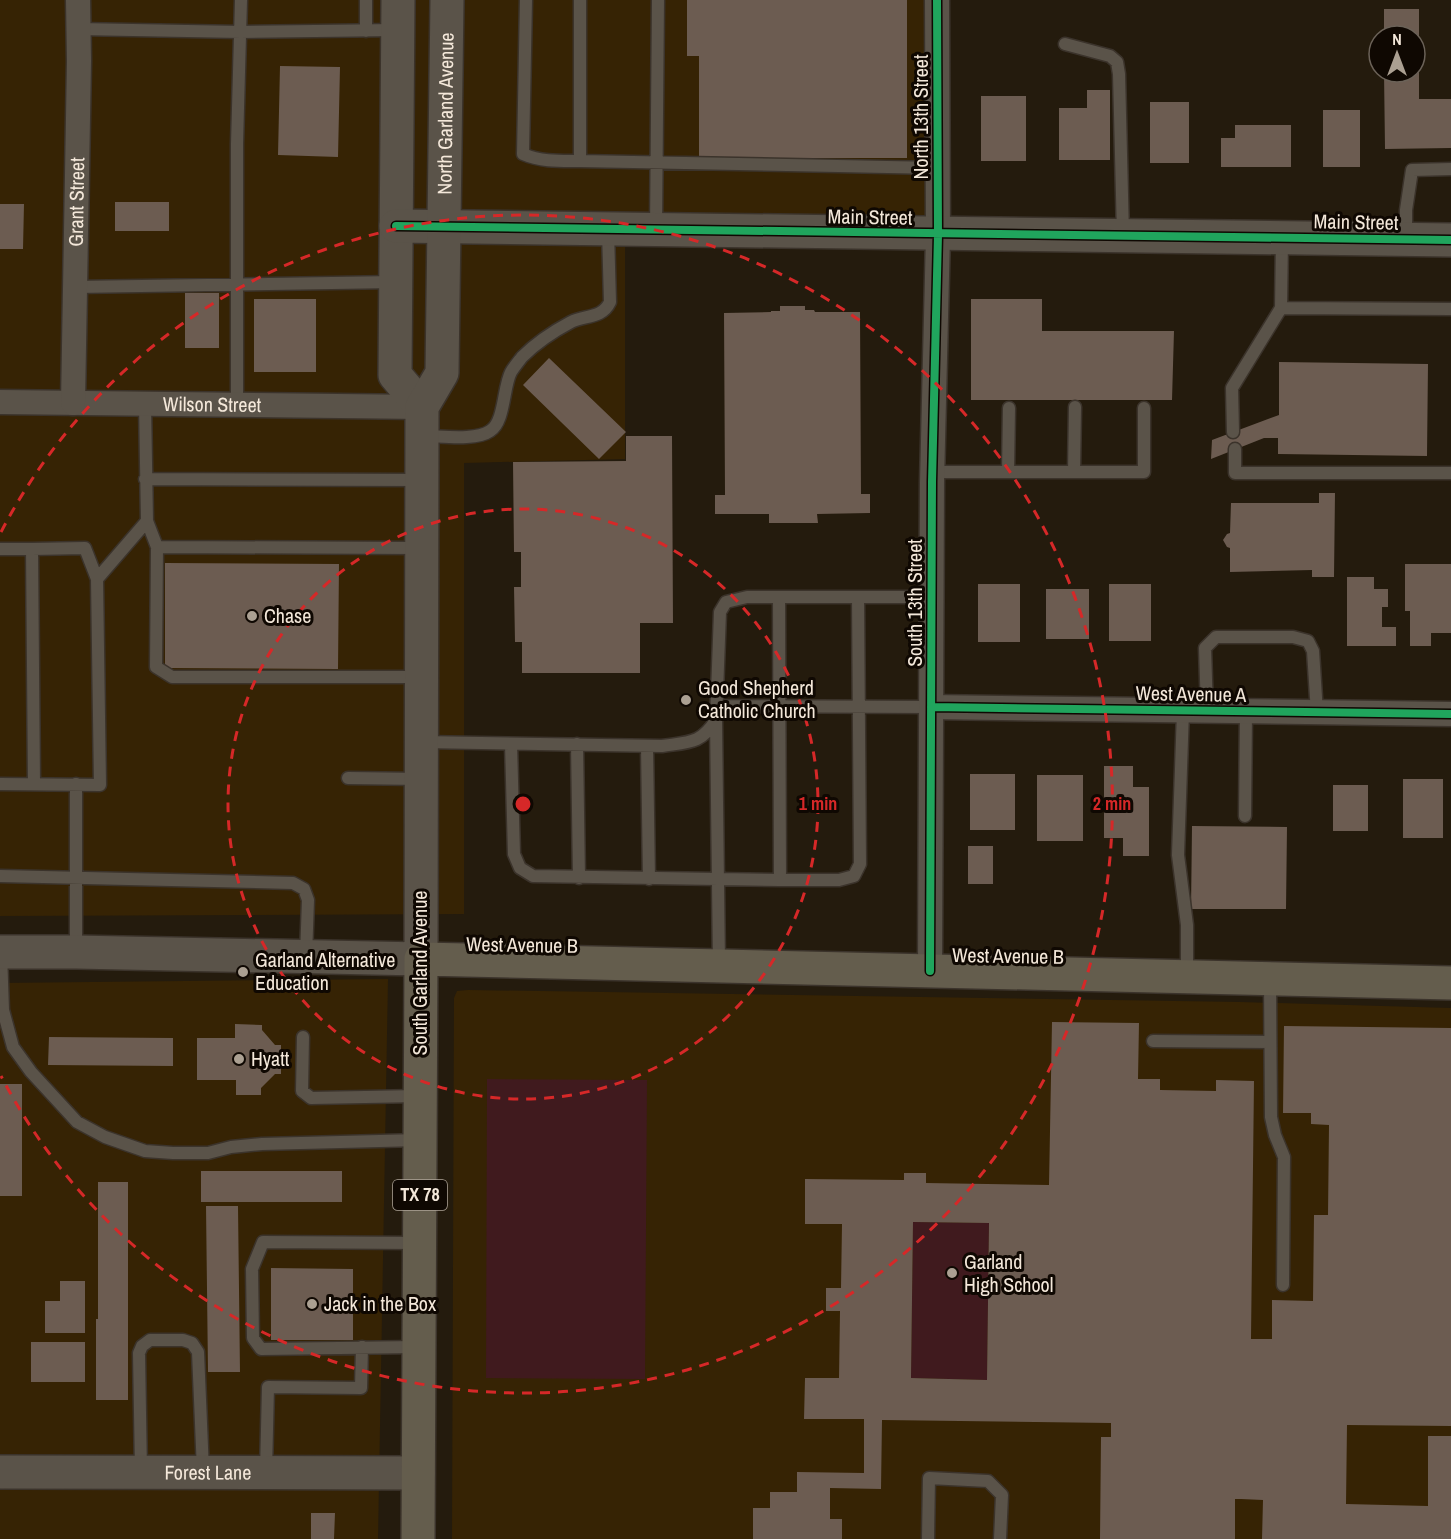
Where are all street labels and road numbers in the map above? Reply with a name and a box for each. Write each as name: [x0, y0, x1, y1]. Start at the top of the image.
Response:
street label: North Garland Avenue: [430, 32, 460, 195]
street label: North 13th Street: [907, 54, 934, 179]
street label: Grant Street: [62, 157, 90, 247]
street label: Main Street: [827, 202, 913, 231]
street label: Main Street: [1313, 207, 1399, 236]
street label: Wilson Street: [163, 390, 262, 418]
street label: South 13th Street: [901, 539, 928, 667]
street label: West Avenue A: [1135, 679, 1247, 708]
street label: South Garland Avenue: [406, 891, 433, 1055]
street label: West Avenue B: [466, 930, 578, 959]
street label: West Avenue B: [952, 941, 1064, 970]
road number: TX 78: [393, 1180, 447, 1210]
street label: Forest Lane: [165, 1458, 251, 1486]

